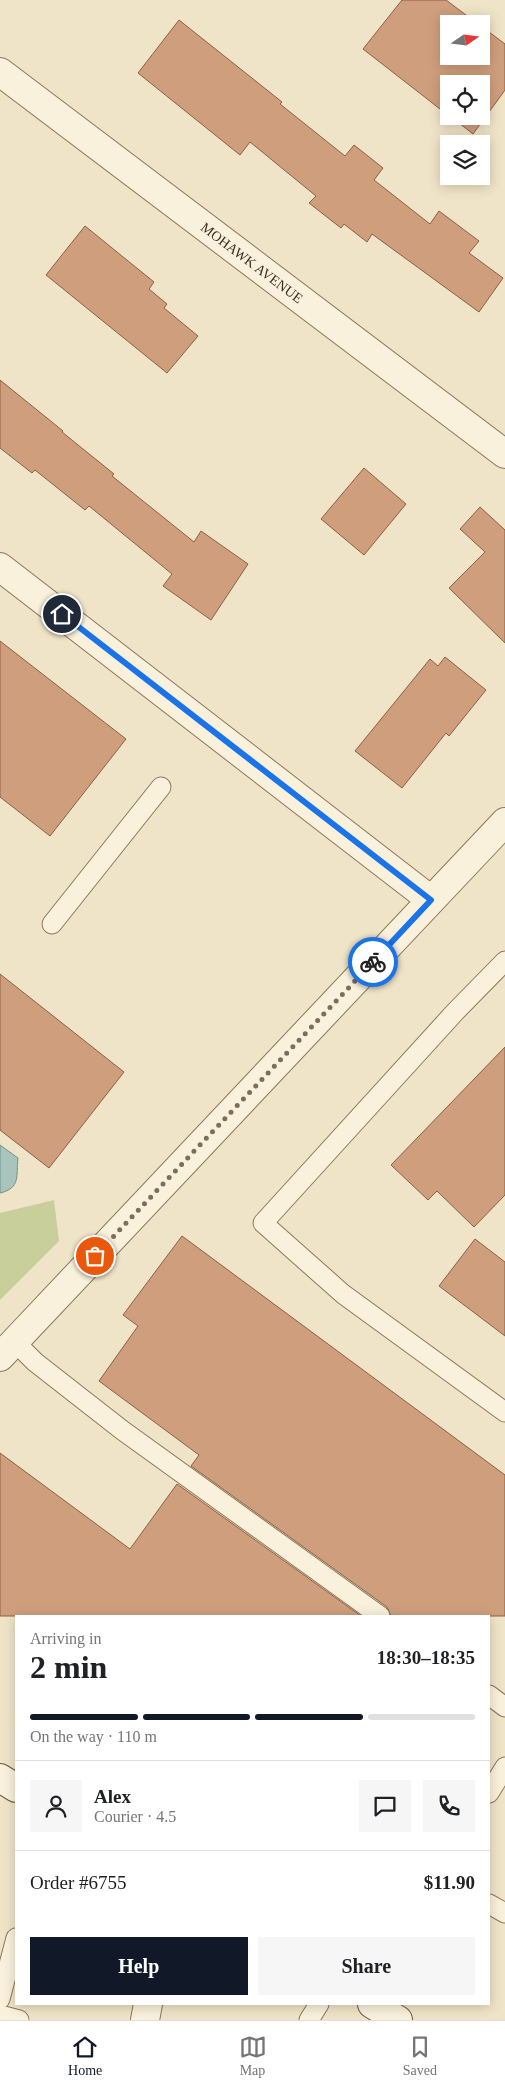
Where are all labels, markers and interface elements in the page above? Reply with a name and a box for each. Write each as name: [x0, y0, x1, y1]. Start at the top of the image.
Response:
north arrow: [440, 15, 490, 65]
map controls: [440, 15, 490, 185]
button: locate: [440, 75, 490, 125]
button: layers: [440, 135, 490, 185]
street label: MOHAWK AVENUE: [198, 219, 306, 306]
pin: [41, 593, 83, 635]
icon: home: [48, 600, 76, 628]
courier: [348, 937, 398, 987]
icon: bike: [359, 948, 387, 976]
pin: [74, 1235, 116, 1277]
icon: bag: [81, 1242, 109, 1270]
text: Arriving in: [30, 1630, 102, 1647]
text: 18:30–18:35: [377, 1647, 475, 1668]
text: 2 min: [30, 1649, 107, 1685]
text: On the way · 110 m: [30, 1728, 157, 1745]
button: person: [30, 1780, 82, 1832]
button: chat: [359, 1780, 411, 1832]
button: phone: [423, 1780, 475, 1832]
text: Alex: [94, 1786, 131, 1807]
text: Courier · 4.5: [94, 1808, 176, 1825]
text: Order #6755: [30, 1872, 127, 1893]
text: $11.90: [424, 1872, 475, 1893]
button: Help: [30, 1937, 248, 1995]
button: Share: [258, 1937, 475, 1995]
tab: Home: [68, 2033, 102, 2079]
tab: Map: [239, 2033, 267, 2079]
tab: Saved: [403, 2033, 437, 2079]

